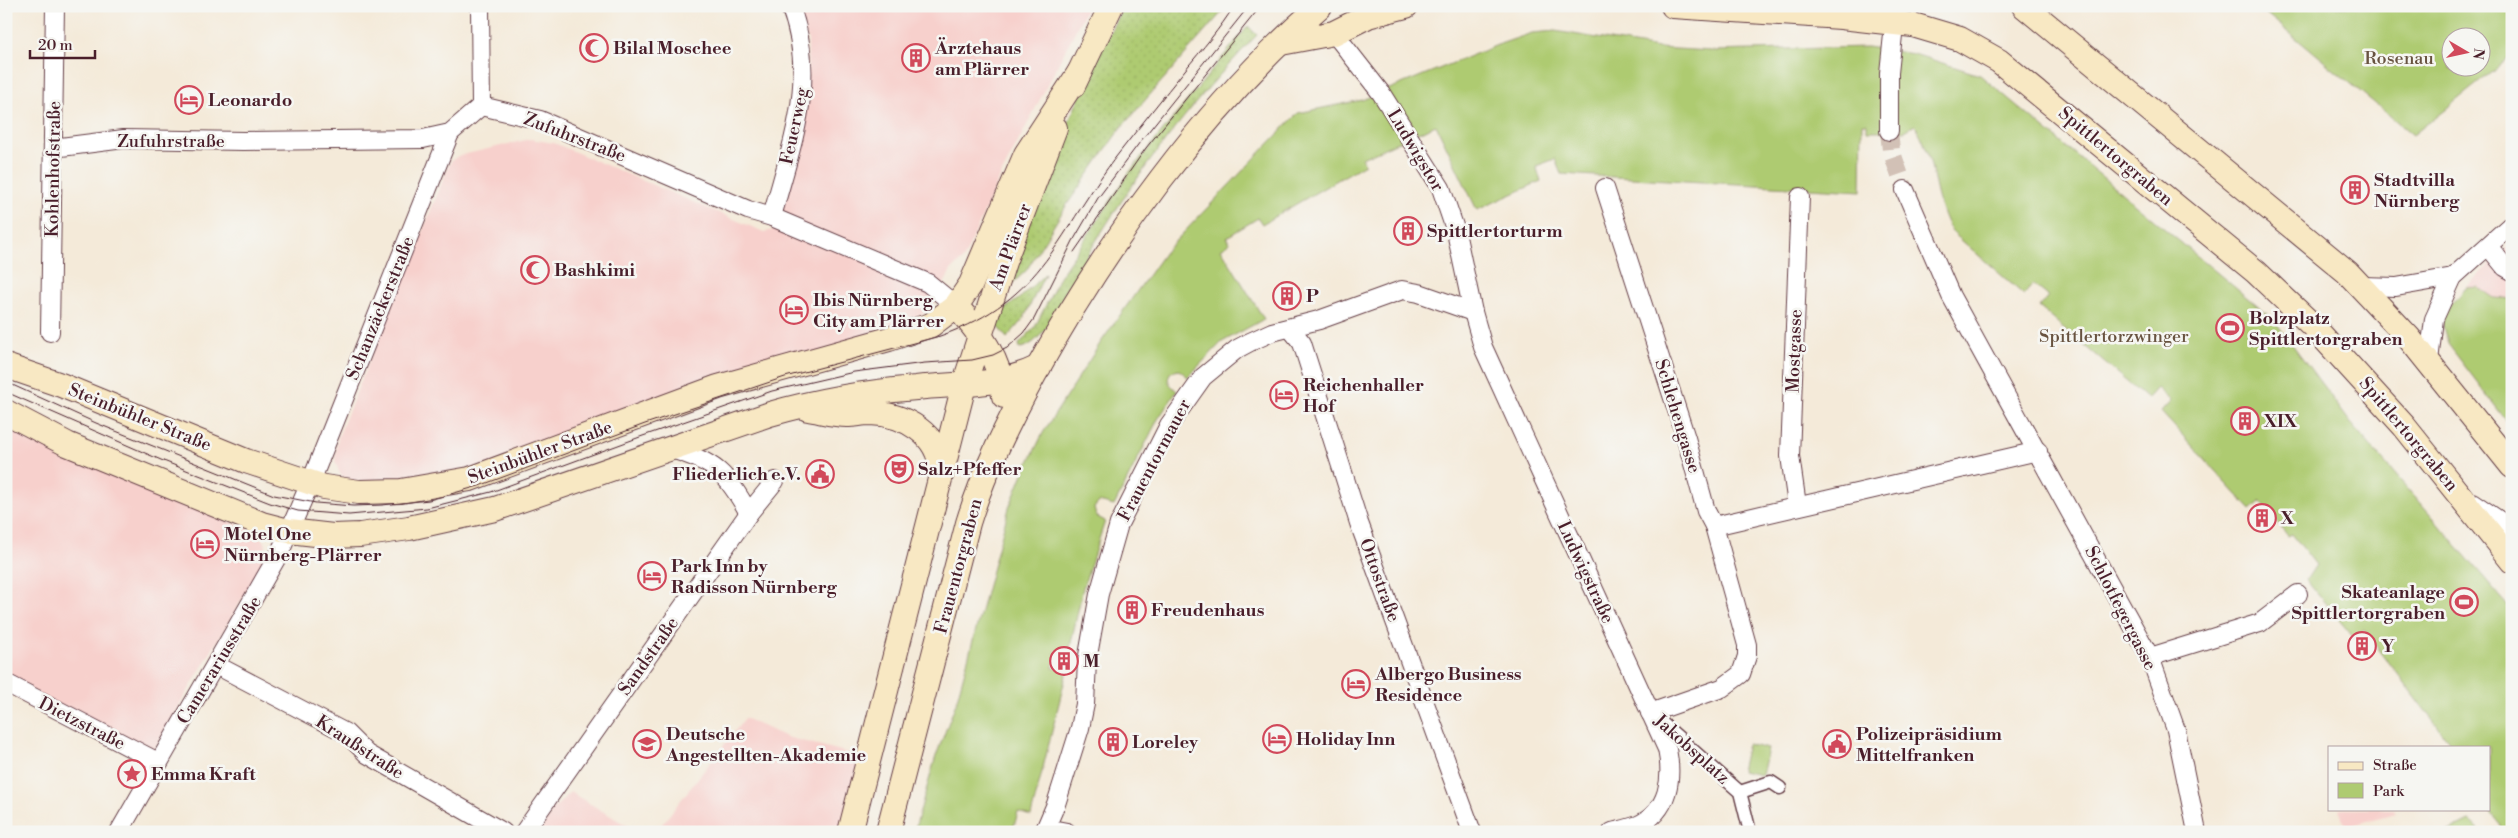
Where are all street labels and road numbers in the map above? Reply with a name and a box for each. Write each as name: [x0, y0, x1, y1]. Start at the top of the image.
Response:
street label: Feuerweg: [775, 85, 814, 167]
street label: Kohlenhofstraße: [41, 101, 66, 237]
street label: Spittlertorgraben: [2054, 102, 2178, 211]
street label: Ludwigstor: [1382, 105, 1449, 196]
street label: Zufuhrstraße: [520, 107, 629, 167]
street label: Zufuhrstraße: [117, 130, 225, 153]
street label: Am Plärrer: [984, 200, 1037, 295]
street label: Schanzäckerstraße: [341, 233, 420, 384]
street label: Mostgasse: [1782, 309, 1807, 393]
street label: Schlehengasse: [1649, 356, 1706, 476]
street label: Spittlertorgraben: [2354, 372, 2463, 497]
street label: Steinbühler Straße: [65, 378, 215, 457]
street label: Frauentormauer: [1113, 395, 1196, 525]
street label: Steinbühler Straße: [465, 416, 616, 489]
street label: Frauentorgraben: [929, 496, 988, 636]
street label: Ludwigstraße: [1552, 517, 1619, 627]
street label: Ottostraße: [1354, 535, 1405, 625]
street label: Schlotfegergasse: [2079, 542, 2162, 674]
street label: Camerariusstraße: [172, 592, 267, 729]
street label: Sandstraße: [613, 613, 684, 700]
street label: Dietzstraße: [34, 692, 129, 755]
street label: Jakobsplatz: [1648, 709, 1734, 789]
street label: Kraußstraße: [311, 710, 408, 784]

